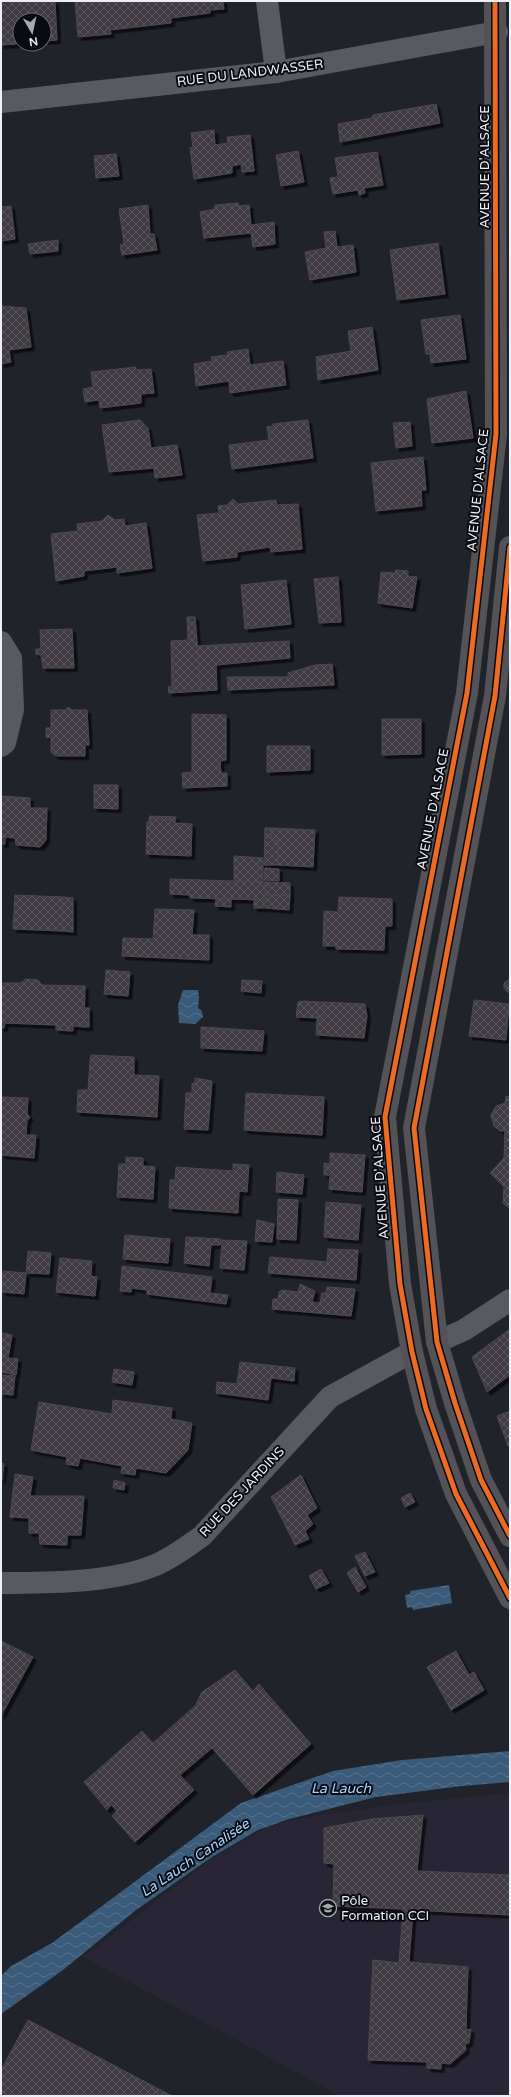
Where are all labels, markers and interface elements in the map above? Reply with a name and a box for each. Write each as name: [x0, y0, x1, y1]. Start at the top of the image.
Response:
north arrow: [12, 12, 52, 52]
text: N: [28, 34, 39, 48]
street label: RUE DU LANDWASSER: [176, 56, 324, 90]
street label: AVENUE D'ALSACE: [477, 105, 493, 229]
street label: AVENUE D'ALSACE: [464, 428, 492, 552]
street label: AVENUE D'ALSACE: [413, 747, 453, 871]
street label: AVENUE D'ALSACE: [368, 1116, 392, 1240]
street label: RUE DES JARDINS: [196, 1444, 288, 1540]
water label: La Lauch: [311, 1780, 371, 1797]
water label: La Lauch Canalisée: [138, 1815, 253, 1901]
place label: Pôle Formation CCI: [341, 1893, 429, 1924]
school or university icon: Pôle Formation CCI: [318, 1898, 338, 1918]

